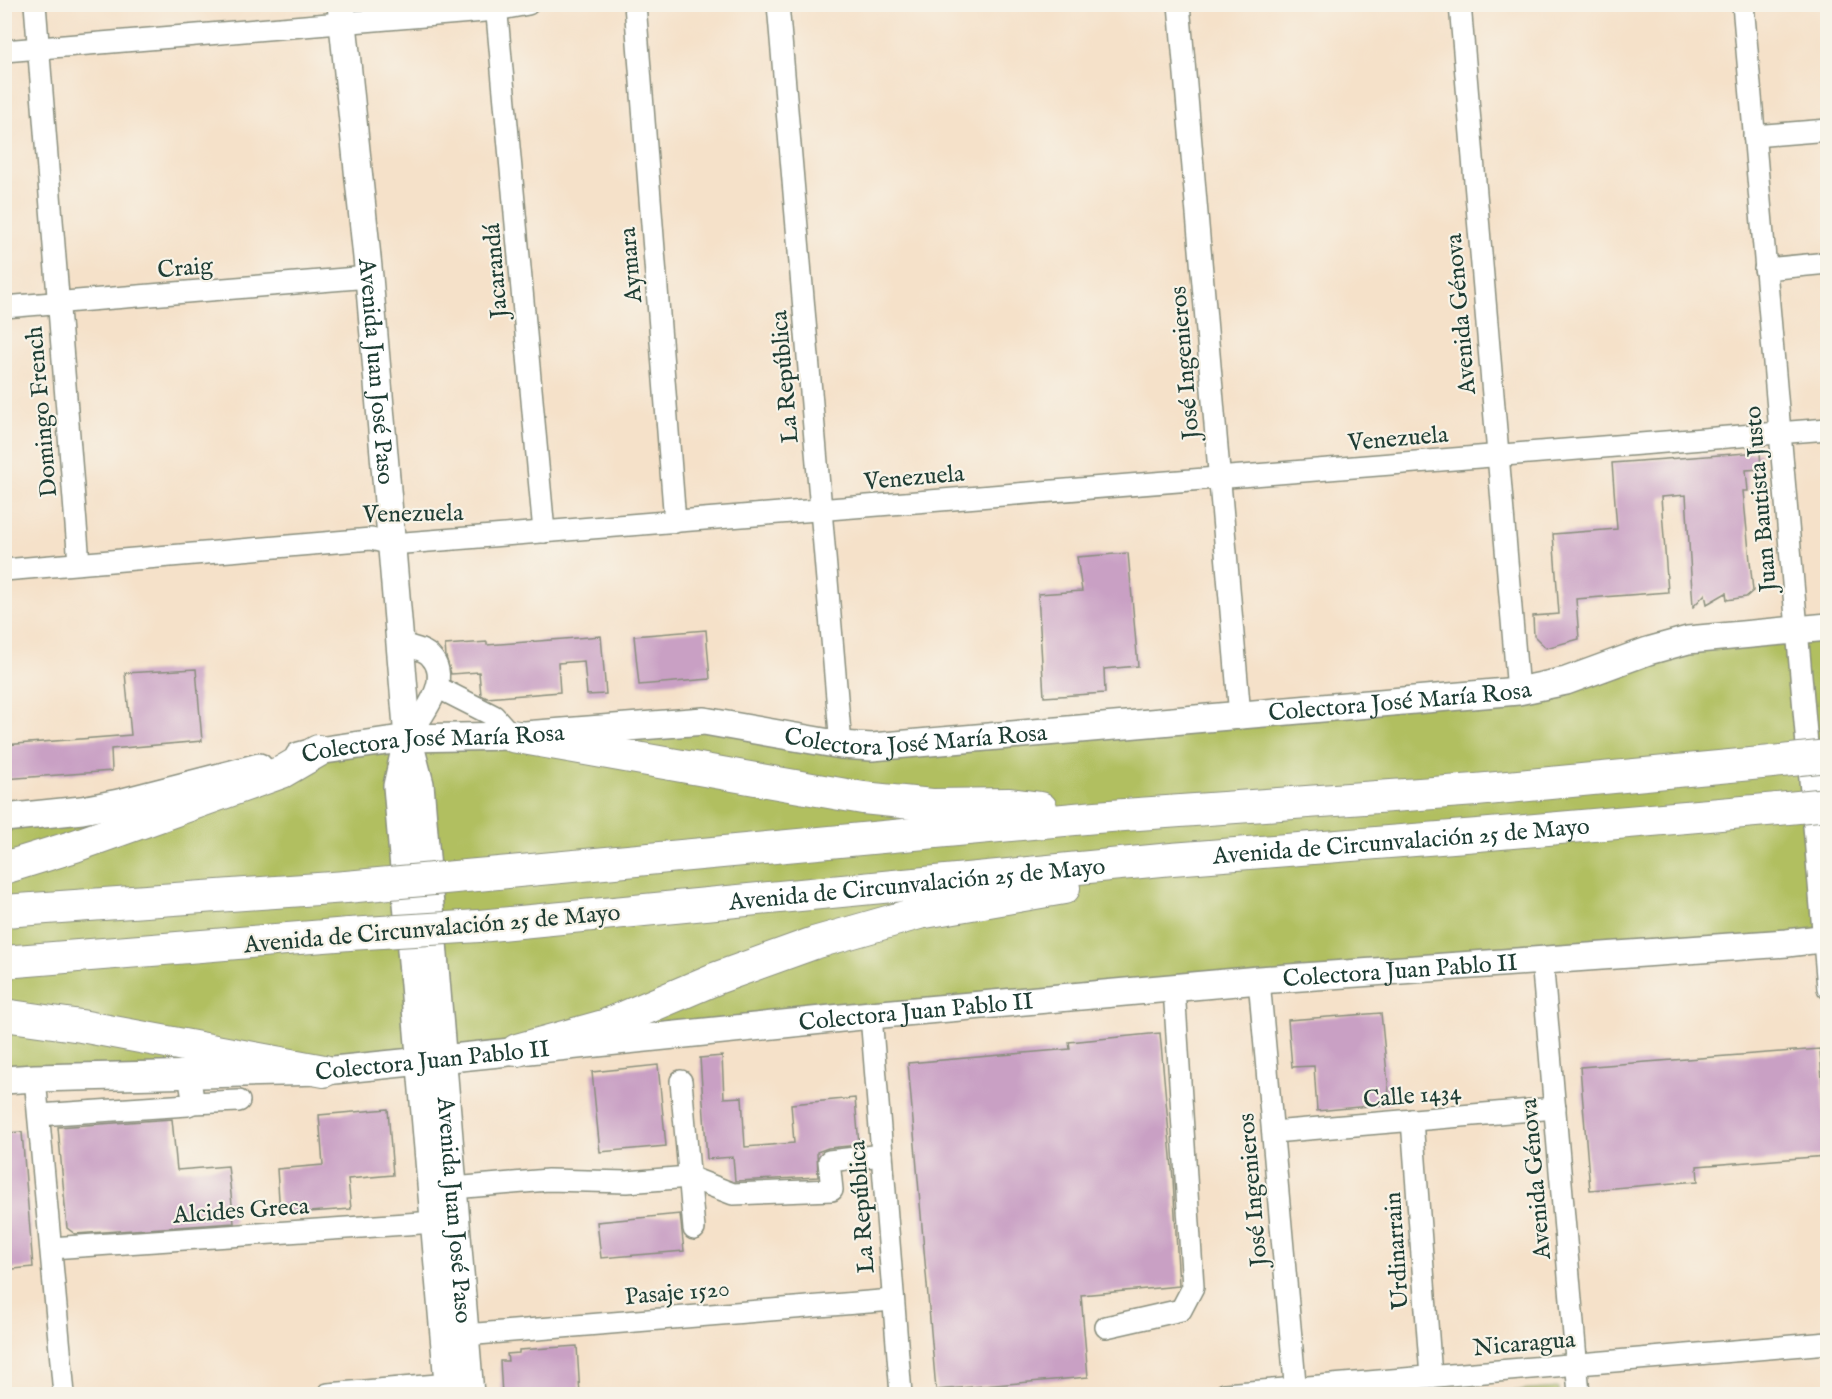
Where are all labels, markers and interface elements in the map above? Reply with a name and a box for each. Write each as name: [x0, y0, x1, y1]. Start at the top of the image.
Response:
street label: Jacarandá: [477, 221, 516, 323]
street label: Aymara: [613, 225, 650, 305]
street label: Avenida Génova: [1439, 232, 1484, 397]
street label: Craig: [156, 251, 215, 286]
street label: Avenida Juan José Paso: [350, 256, 401, 486]
street label: José Ingenieros: [1163, 285, 1208, 444]
street label: La República: [764, 308, 807, 445]
street label: Domingo French: [20, 325, 65, 499]
street label: Juan Bautista Justo: [1738, 404, 1785, 596]
street label: Venezuela: [1346, 420, 1450, 459]
street label: Venezuela: [862, 459, 966, 498]
street label: Venezuela: [361, 498, 464, 531]
street label: Colectora José María Rosa: [1267, 674, 1535, 730]
street label: Colectora José María Rosa: [298, 718, 566, 772]
street label: Colectora José María Rosa: [782, 718, 1049, 764]
street label: Avenida de Circunvalación 25 de Mayo: [1210, 811, 1591, 873]
street label: Avenida de Circunvalación 25 de Mayo: [726, 852, 1107, 919]
street label: Avenida de Circunvalación 25 de Mayo: [242, 898, 622, 961]
street label: Colectora Juan Pablo II: [1282, 948, 1519, 995]
street label: Colectora Juan Pablo II: [797, 986, 1035, 1039]
street label: Colectora Juan Pablo II: [315, 1034, 551, 1088]
street label: Calle 1434: [1362, 1077, 1463, 1116]
street label: Avenida Juan José Paso: [429, 1095, 478, 1325]
street label: Avenida Génova: [1514, 1097, 1559, 1262]
street label: José Ingenieros: [1231, 1112, 1276, 1271]
street label: La República: [842, 1139, 883, 1275]
street label: Alcides Greca: [171, 1191, 311, 1232]
street label: Urdinarrain: [1378, 1191, 1417, 1311]
street label: Pasaje 1520: [623, 1273, 731, 1314]
street label: Nicaragua: [1472, 1325, 1577, 1364]

